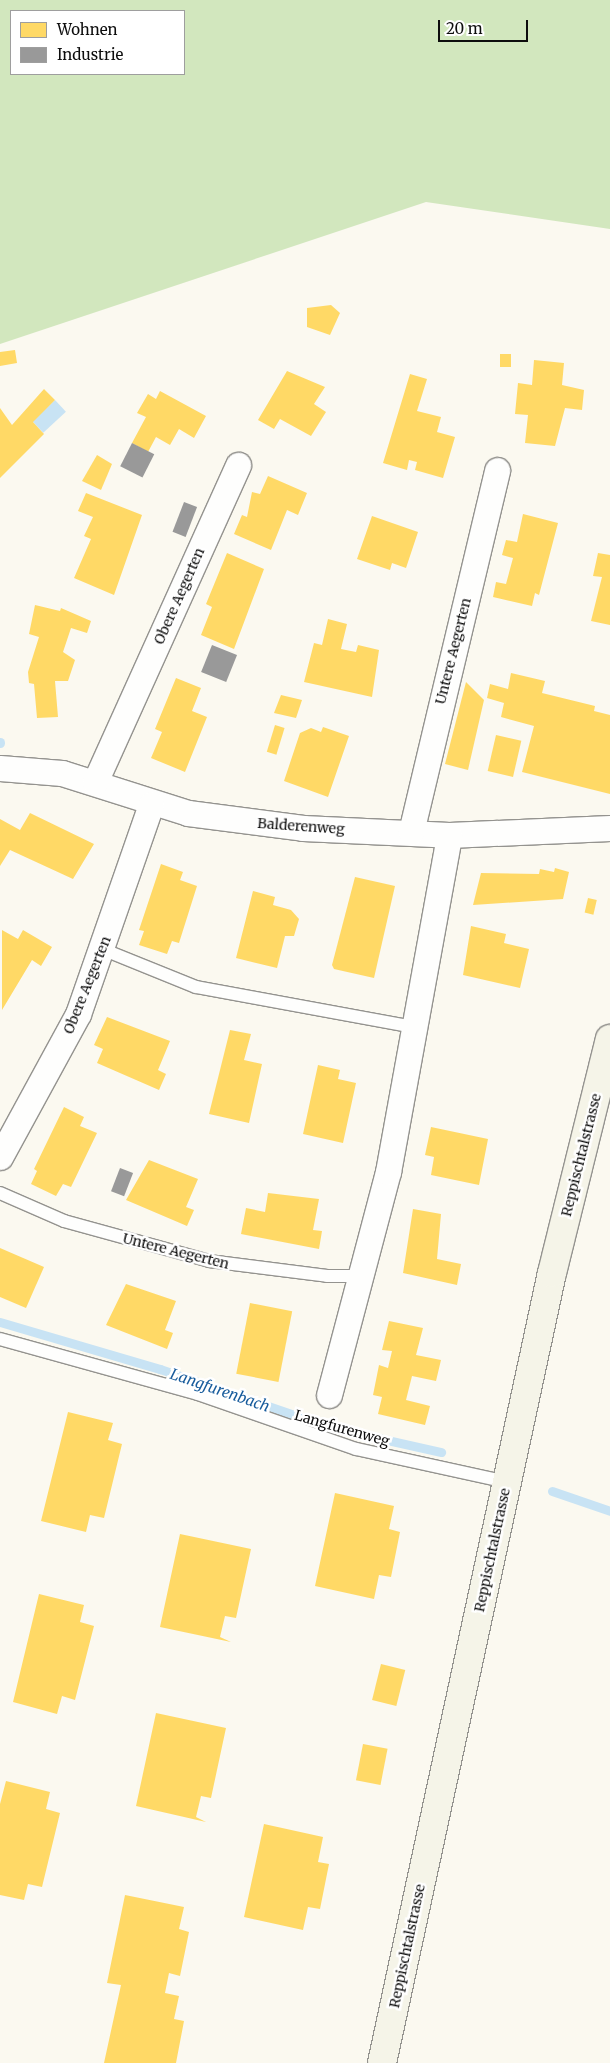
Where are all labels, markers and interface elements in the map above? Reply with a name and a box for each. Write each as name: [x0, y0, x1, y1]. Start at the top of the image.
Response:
legend: [10, 10, 185, 75]
scale bar: [440, 10, 530, 42]
text: 20 m: [446, 19, 483, 38]
text: Wohnen: [57, 20, 117, 39]
text: Industrie: [57, 45, 123, 64]
street label: Obere Aegerten: [150, 545, 208, 647]
street label: Untere Aegerten: [432, 596, 474, 706]
street label: Balderenweg: [257, 815, 345, 837]
street label: Obere Aegerten: [60, 934, 114, 1036]
street label: Reppischtalstrasse: [558, 1092, 604, 1218]
street label: Untere Aegerten: [121, 1230, 231, 1272]
water label: Langfurenbach: [168, 1365, 272, 1415]
street label: Langfurenweg: [292, 1406, 392, 1450]
street label: Reppischtalstrasse: [471, 1487, 513, 1613]
street label: Reppischtalstrasse: [386, 1883, 428, 2009]

